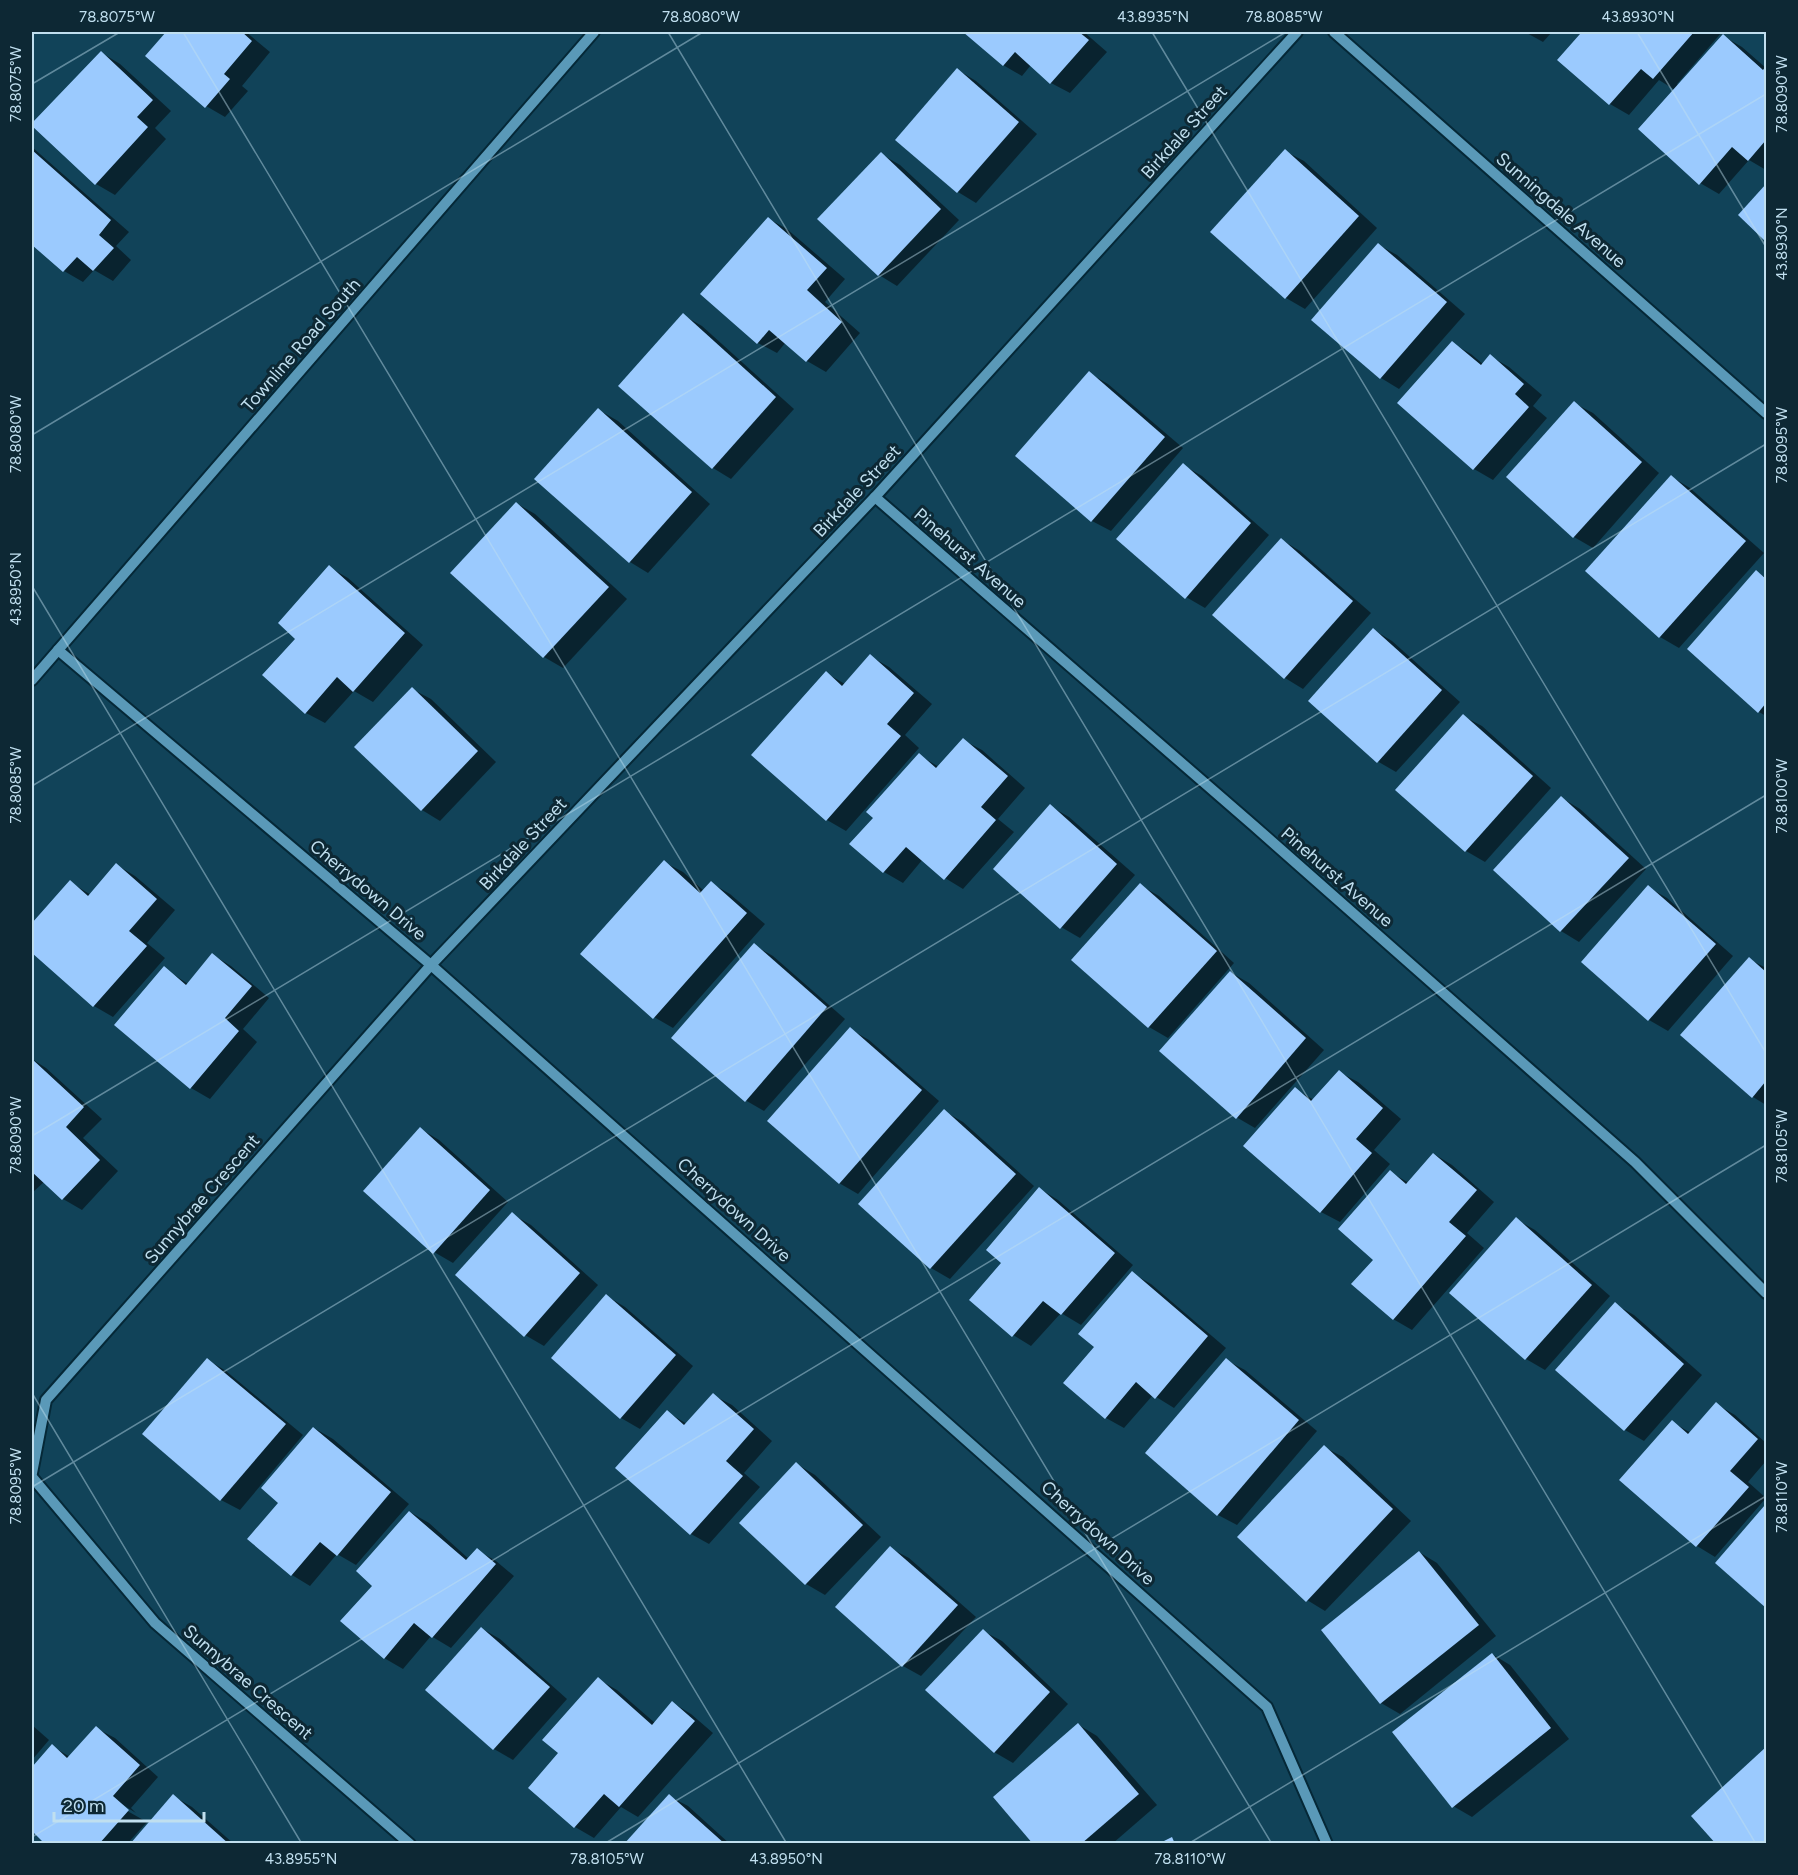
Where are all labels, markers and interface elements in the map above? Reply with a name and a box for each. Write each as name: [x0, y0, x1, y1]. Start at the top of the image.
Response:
text: 78.8075°W: [79, 8, 156, 26]
text: 78.8080°W: [662, 8, 741, 26]
text: 43.8935°N: [1117, 8, 1189, 26]
text: 78.8085°W: [1246, 8, 1323, 26]
text: 43.8930°N: [1601, 8, 1675, 26]
text: 78.8075°W: [7, 45, 25, 122]
text: 78.8090°W: [1773, 55, 1791, 133]
street label: Birkdale Street: [1136, 81, 1232, 183]
street label: Sunningdale Avenue: [1492, 148, 1631, 272]
text: 43.8930°N: [1773, 207, 1791, 281]
street label: Townline Road South: [237, 274, 365, 416]
text: 78.8080°W: [7, 394, 25, 473]
text: 78.8095°W: [1773, 406, 1791, 483]
street label: Birkdale Street: [809, 440, 905, 542]
street label: Pinehurst Avenue: [910, 503, 1031, 613]
text: 43.8950°N: [7, 552, 25, 626]
text: 78.8085°W: [7, 746, 25, 823]
text: 78.8100°W: [1773, 758, 1791, 833]
street label: Birkdale Street: [475, 793, 571, 895]
street label: Pinehurst Avenue: [1277, 822, 1398, 932]
street label: Cherrydown Drive: [305, 835, 431, 945]
text: 78.8090°W: [7, 1096, 25, 1174]
text: 78.8105°W: [1773, 1108, 1791, 1183]
street label: Sunnybrae Crescent: [140, 1130, 264, 1268]
street label: Cherrydown Drive: [673, 1153, 795, 1267]
text: 78.8095°W: [7, 1447, 25, 1524]
text: 78.8110°W: [1773, 1461, 1791, 1533]
street label: Cherrydown Drive: [1037, 1476, 1159, 1590]
street label: Sunnybrae Crescent: [179, 1620, 317, 1744]
scale bar: [54, 1785, 204, 1823]
text: 20 m: [63, 1795, 104, 1817]
text: 43.8955°N: [265, 1850, 337, 1868]
text: 78.8105°W: [570, 1850, 645, 1868]
text: 43.8950°N: [749, 1850, 823, 1868]
text: 78.8110°W: [1154, 1850, 1226, 1868]

